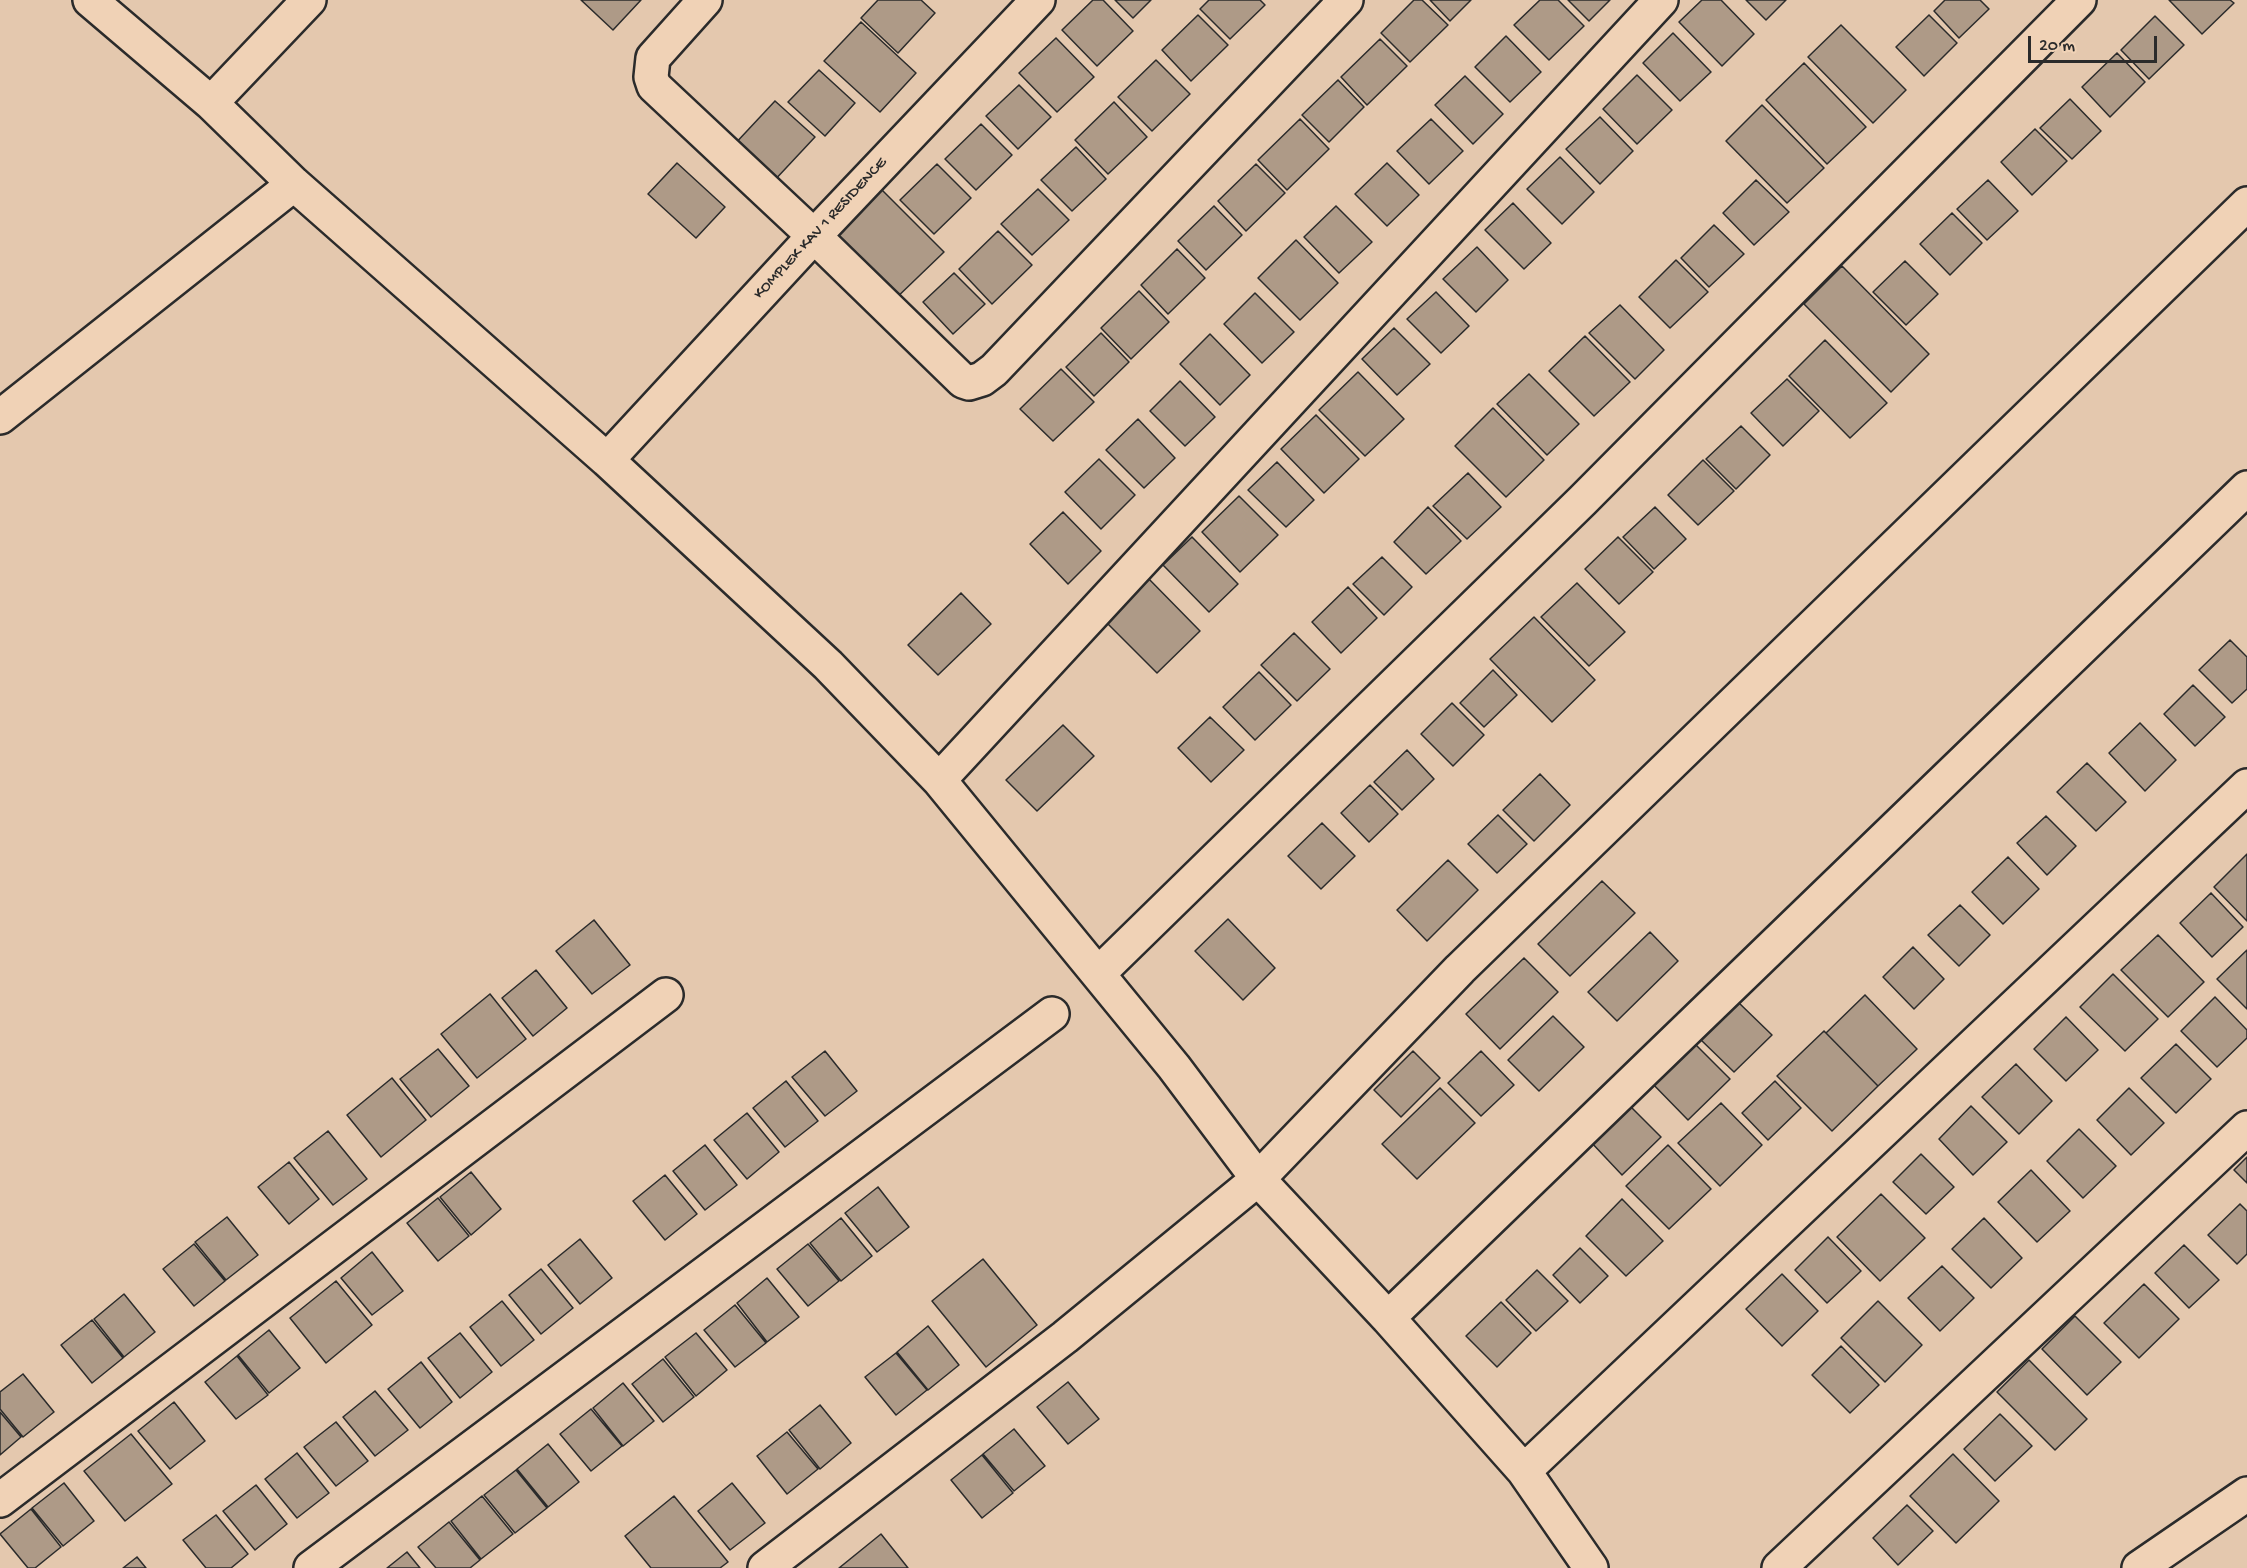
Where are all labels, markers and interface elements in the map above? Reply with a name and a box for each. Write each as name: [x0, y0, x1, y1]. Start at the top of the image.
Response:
scale bar: [2031, 24, 2160, 62]
text: 20 m: [2039, 36, 2075, 57]
street label: KOMPLEK KAV 1 RESIDENCE: [750, 154, 892, 304]

